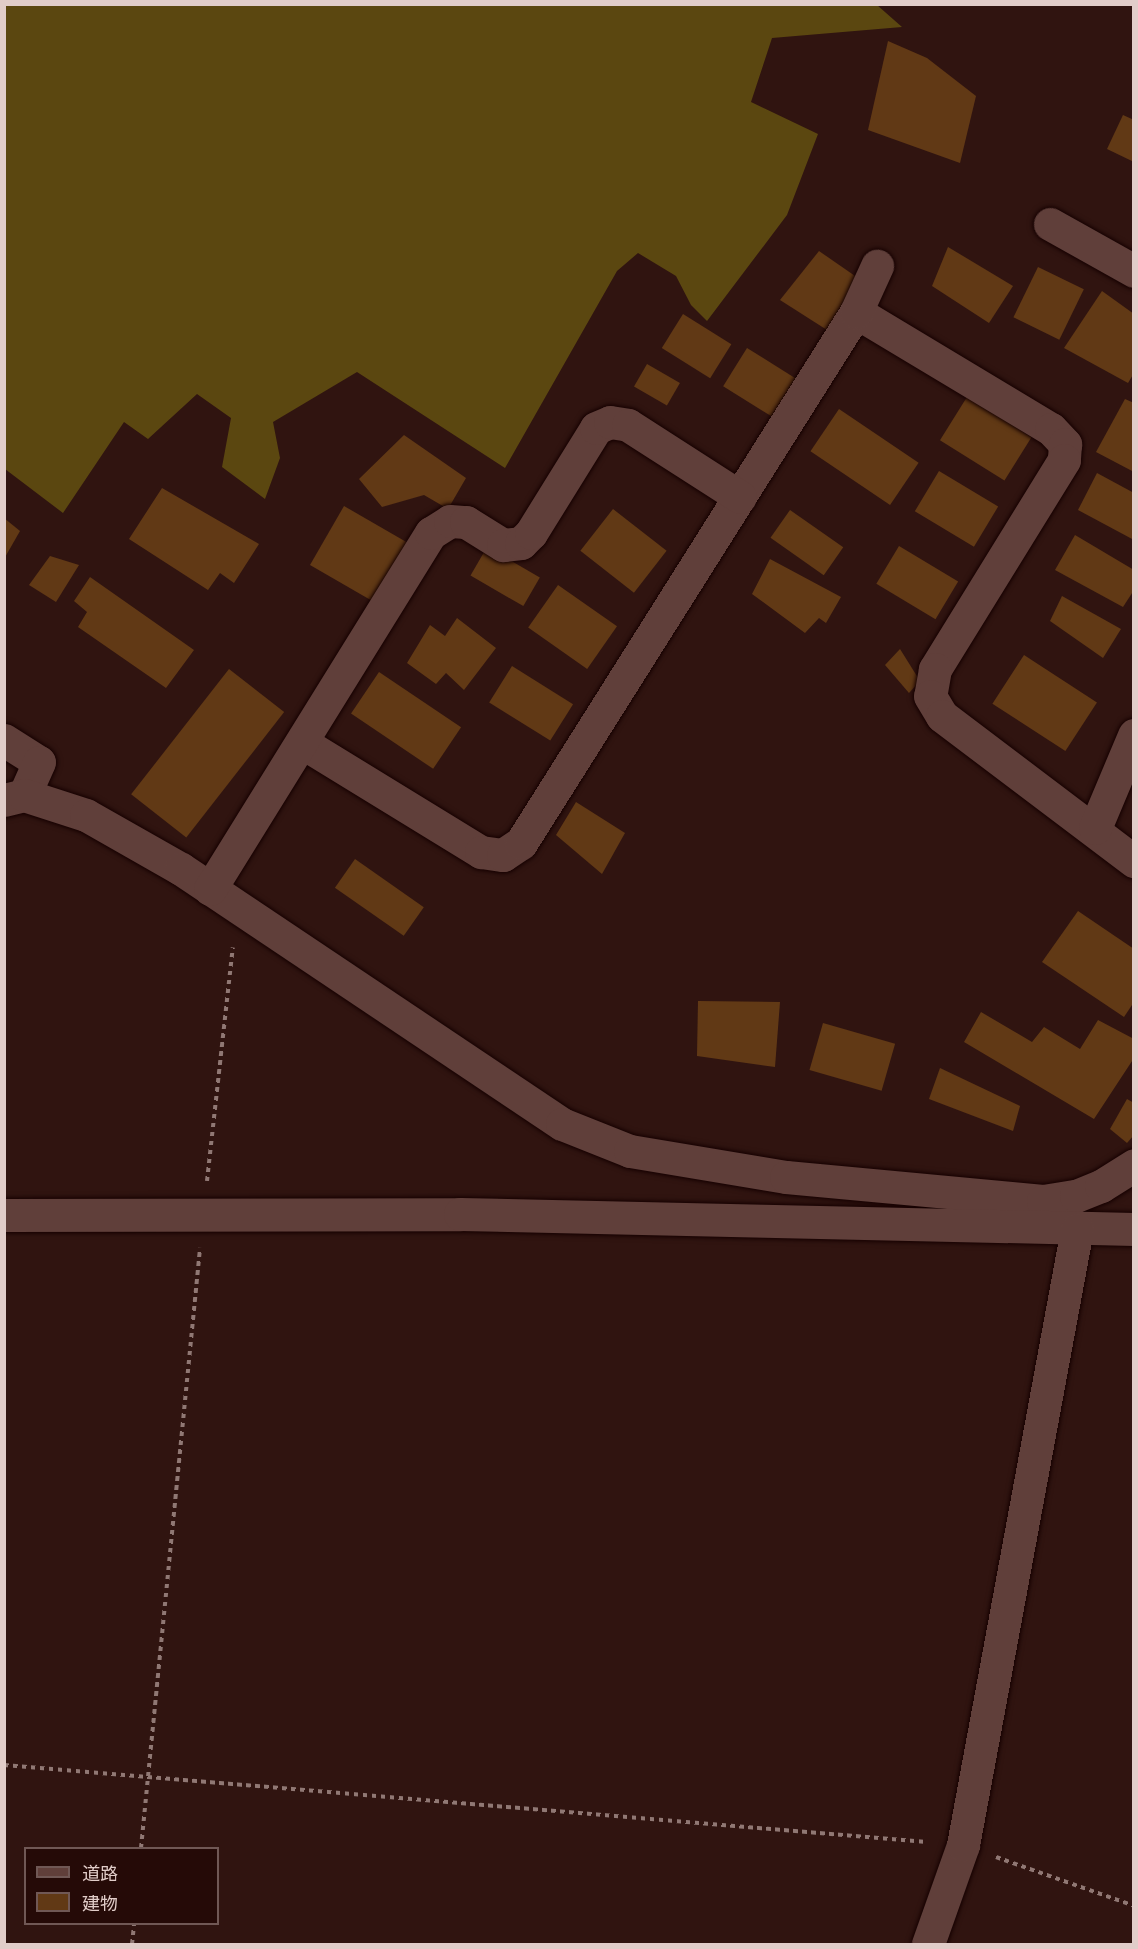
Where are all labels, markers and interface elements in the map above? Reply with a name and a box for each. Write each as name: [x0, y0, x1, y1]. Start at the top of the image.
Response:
legend: [24, 1847, 219, 1925]
text: 道路: [82, 1863, 118, 1885]
text: 建物: [82, 1893, 118, 1915]

